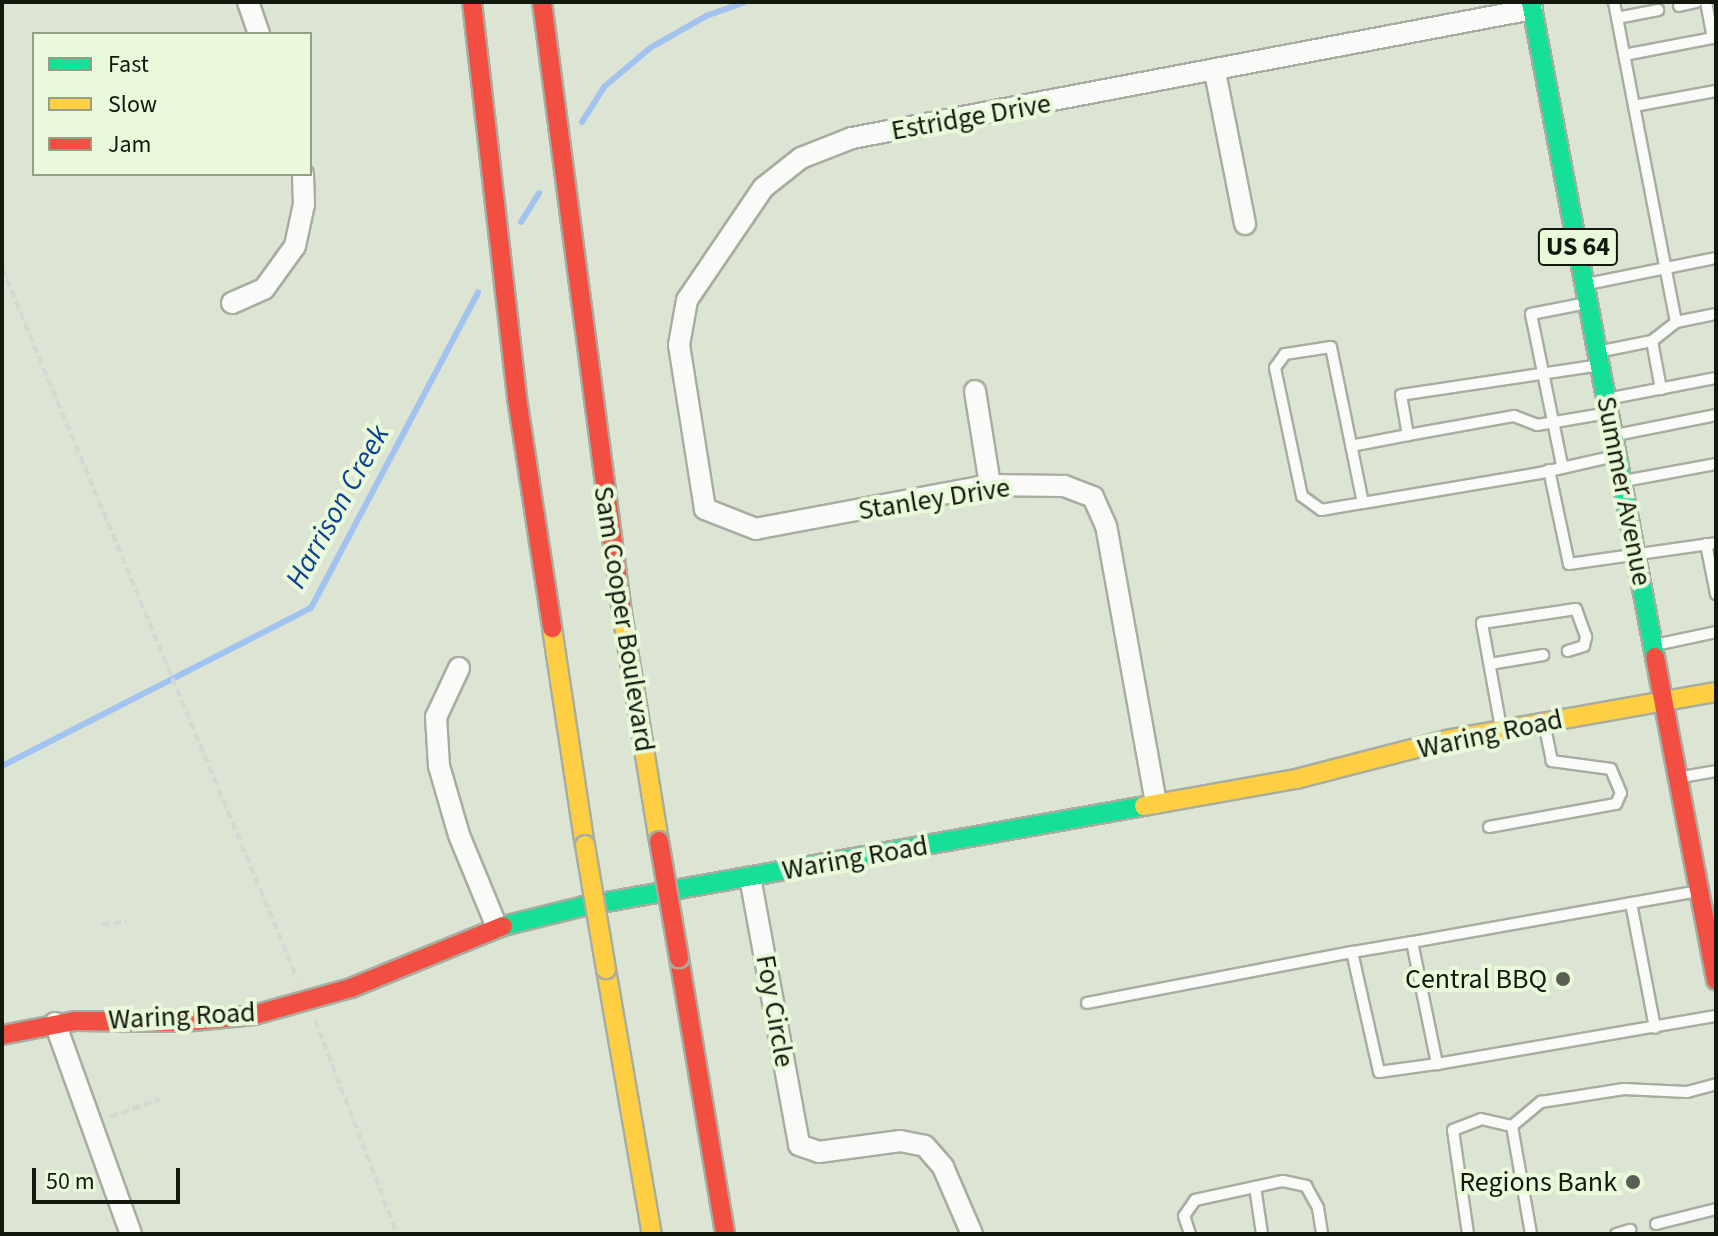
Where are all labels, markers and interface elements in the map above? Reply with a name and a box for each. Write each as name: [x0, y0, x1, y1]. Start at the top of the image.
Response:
legend: [32, 32, 312, 176]
text: Fast: [108, 47, 149, 82]
street label: Estridge Drive: [889, 86, 1053, 148]
text: Slow: [108, 87, 157, 122]
text: Jam: [108, 127, 152, 162]
road number: US 64: [1536, 225, 1620, 269]
street label: Summer Avenue: [1589, 394, 1659, 588]
water label: Harrison Creek: [278, 419, 398, 595]
street label: Stanley Drive: [856, 470, 1012, 528]
street label: Sam Cooper Boulevard: [586, 484, 662, 754]
street label: Waring Road: [1414, 702, 1566, 766]
street label: Waring Road: [780, 829, 930, 887]
street label: Foy Circle: [749, 952, 801, 1070]
place label: Central BBQ: [1405, 962, 1547, 996]
marker: Central BBQ: [1554, 970, 1572, 988]
street label: Waring Road: [108, 995, 256, 1037]
scale bar: [36, 1152, 184, 1202]
text: 50 m: [46, 1164, 95, 1199]
place label: Regions Bank: [1459, 1165, 1617, 1199]
marker: Regions Bank: [1624, 1173, 1642, 1191]

